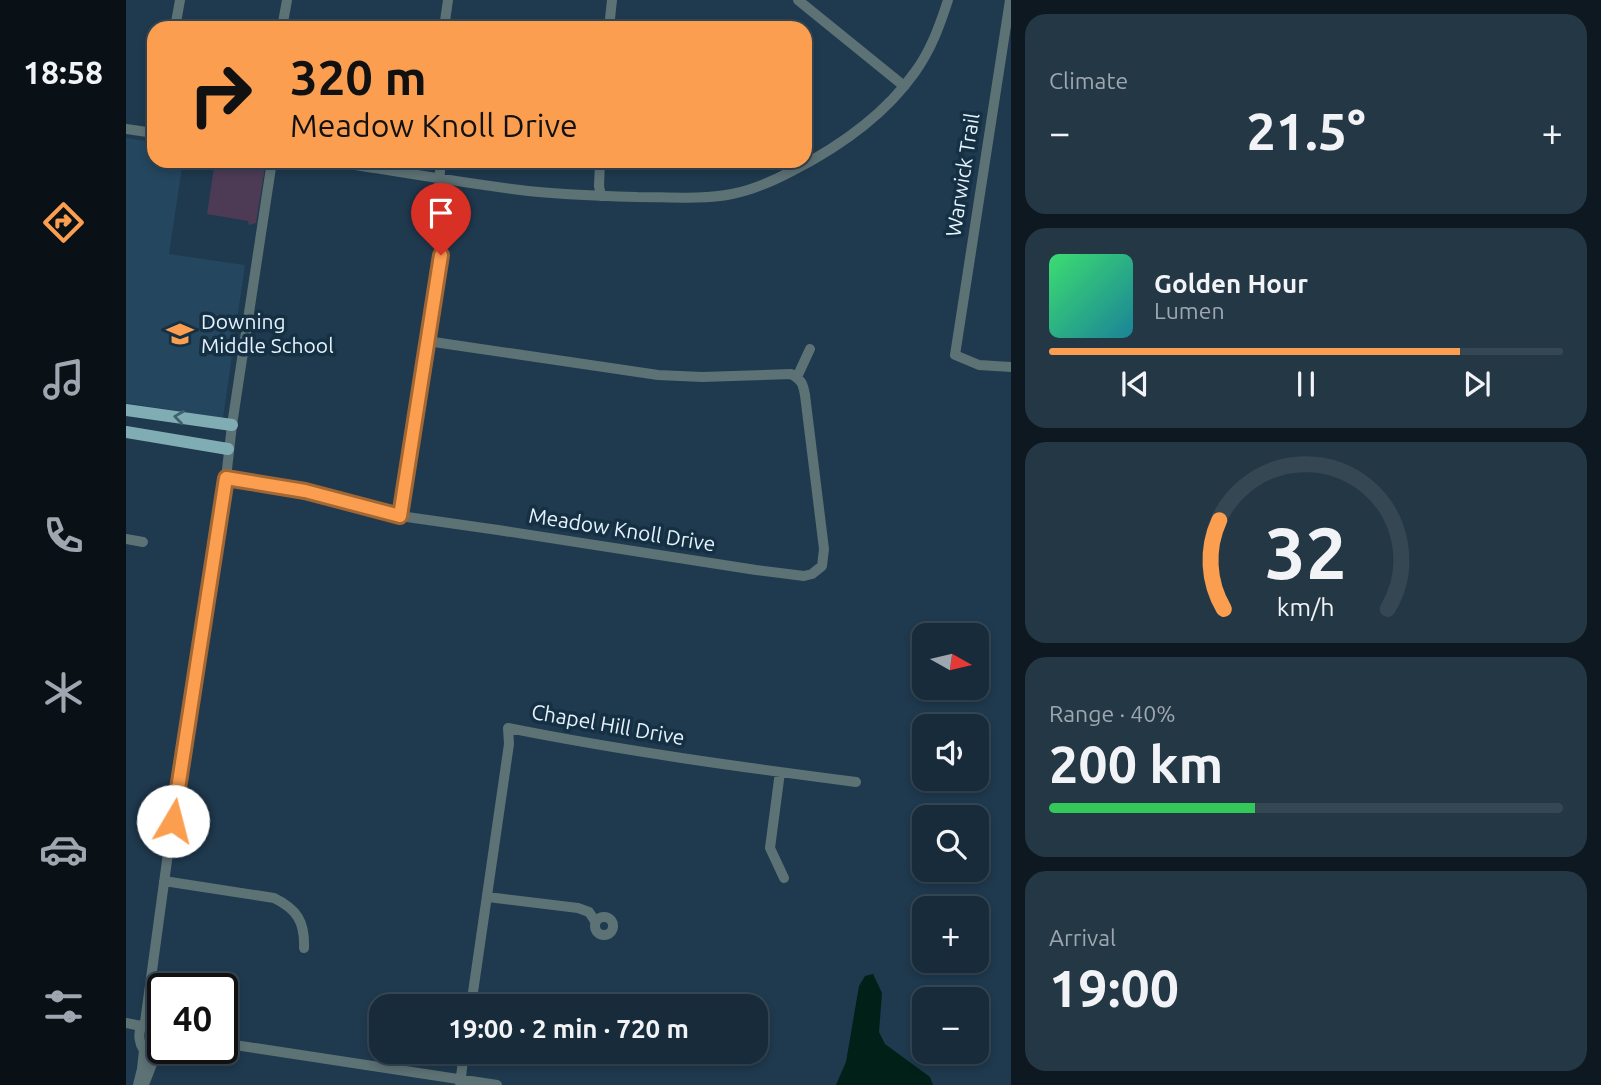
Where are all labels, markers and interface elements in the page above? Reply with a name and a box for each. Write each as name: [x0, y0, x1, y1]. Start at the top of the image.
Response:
icon: right: [175, 49, 266, 140]
text: 320 m: [290, 49, 427, 104]
text: 18:58: [23, 54, 103, 90]
text: Climate: [1049, 68, 1128, 93]
text: 21.5°: [1246, 102, 1366, 160]
text: Meadow Knoll Drive: [290, 107, 578, 143]
street label: Warwick Trail: [940, 111, 984, 238]
text: −: [1049, 111, 1070, 153]
text: +: [1542, 111, 1563, 153]
pin: [411, 183, 471, 255]
icon: arrive: [422, 194, 460, 232]
icon: directions: [39, 198, 88, 247]
text: Golden Hour: [1154, 269, 1308, 298]
text: Lumen: [1154, 298, 1225, 323]
place label: Downing Middle School: [201, 309, 334, 357]
school or university icon: Downing Middle School: [165, 319, 195, 349]
icon: music: [39, 355, 88, 404]
icon: previous: [1116, 365, 1154, 403]
icon: pause: [1287, 365, 1325, 403]
icon: next: [1458, 365, 1496, 403]
one-way arrow: [173, 410, 185, 425]
street label: Meadow Knoll Drive: [527, 502, 717, 556]
icon: phone: [39, 511, 88, 560]
text: 32: [1265, 511, 1347, 593]
text: km/h: [1277, 592, 1335, 620]
north arrow: [912, 623, 989, 700]
map controls: [912, 623, 989, 1064]
icon: climate: [39, 668, 88, 717]
street label: Chapel Hill Drive: [530, 699, 687, 749]
text: Range · 40%: [1049, 701, 1176, 726]
button: sound: [912, 714, 989, 791]
text: 200 km: [1049, 735, 1223, 793]
position arrow: [136, 784, 210, 858]
button: search: [912, 805, 989, 882]
icon: car: [39, 825, 88, 874]
button: +: [912, 896, 989, 973]
text: Arrival: [1049, 925, 1116, 950]
text: 19:00: [1049, 959, 1179, 1017]
speed limit sign: 40: [147, 973, 238, 1064]
icon: filters: [39, 982, 88, 1031]
button: −: [912, 987, 989, 1064]
text: 19:00 · 2 min · 720 m: [448, 1014, 689, 1043]

